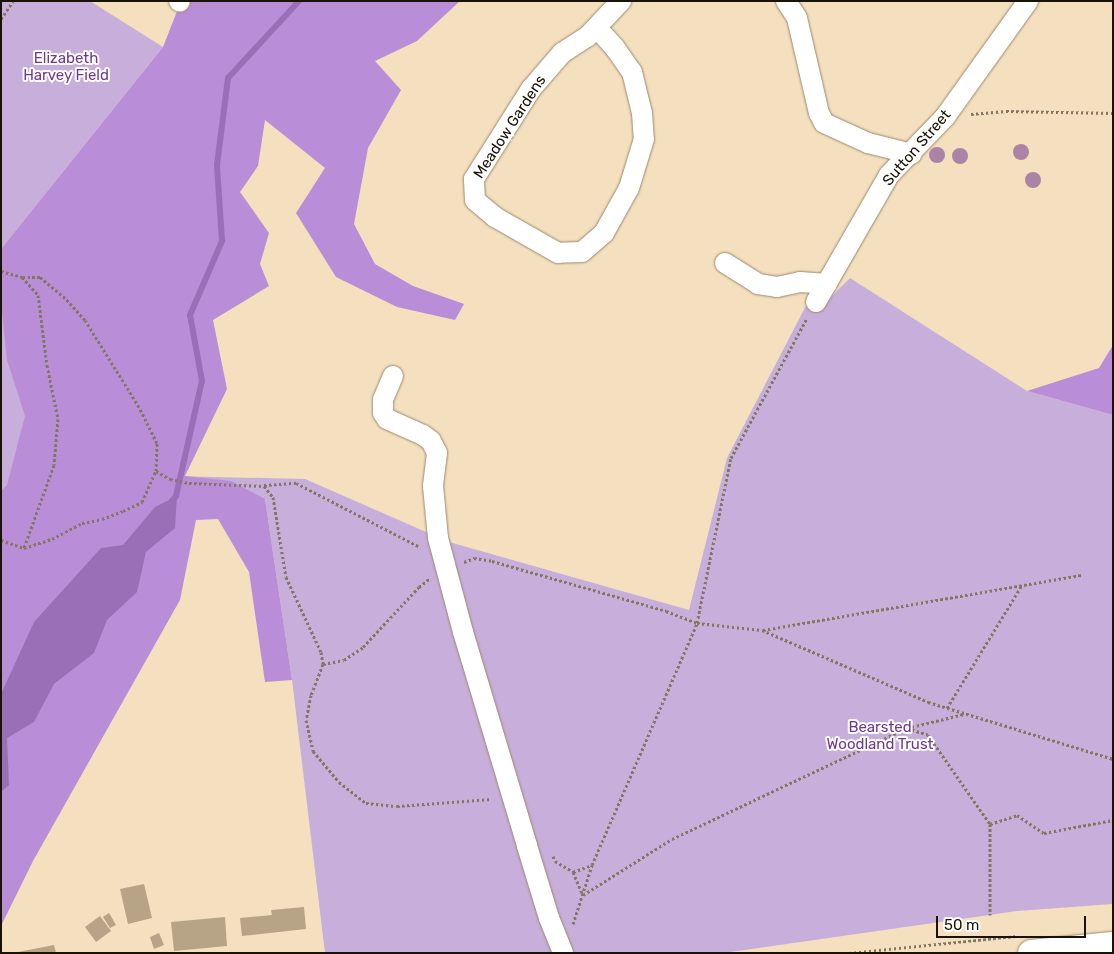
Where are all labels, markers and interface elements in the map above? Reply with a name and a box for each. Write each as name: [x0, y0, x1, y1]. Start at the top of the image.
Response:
park label: Elizabeth Harvey Field: [23, 49, 109, 84]
street label: Meadow Gardens: [470, 72, 550, 182]
street label: Sutton Street: [879, 106, 955, 190]
park label: Bearsted Woodland Trust: [826, 718, 934, 753]
scale bar: [939, 906, 1089, 938]
text: 50 m: [944, 916, 979, 934]

